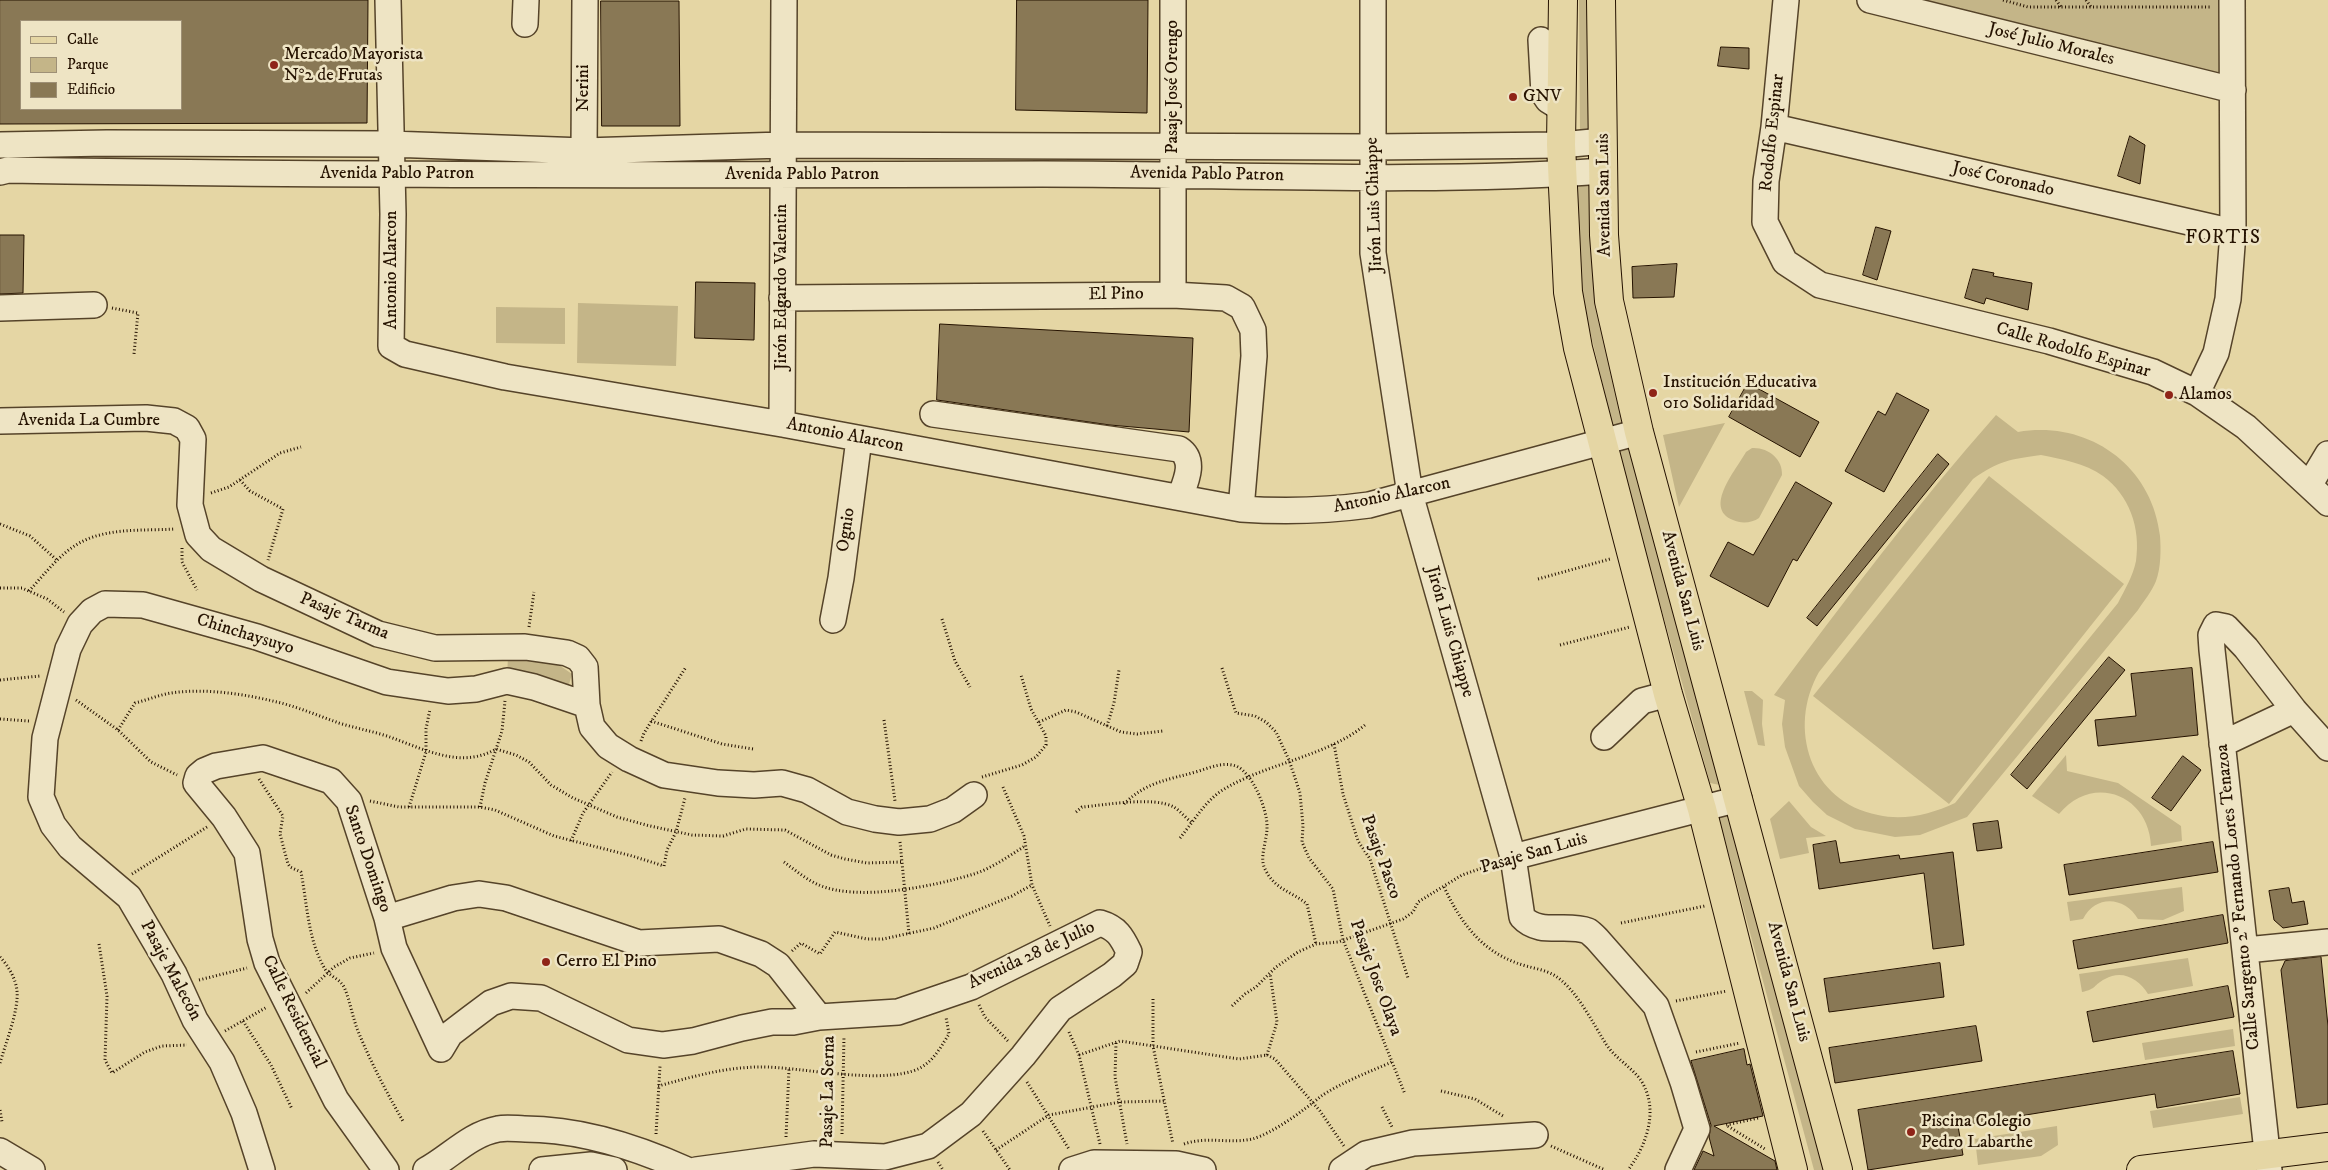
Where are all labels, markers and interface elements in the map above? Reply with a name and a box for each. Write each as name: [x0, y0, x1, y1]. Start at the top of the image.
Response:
street label: José Julio Morales: [1986, 19, 2116, 71]
legend: [20, 20, 182, 110]
street label: Pasaje José Orengo: [1162, 20, 1184, 154]
text: Calle: [67, 30, 99, 49]
place label: Mercado Mayorista N°2 de Frutas: [284, 44, 423, 86]
text: Parque: [67, 55, 108, 74]
marker: Mercado Mayorista N°2 de Frutas: [268, 59, 280, 71]
street label: Nerini: [573, 64, 595, 112]
street label: Rodolfo Espinar: [1756, 73, 1790, 193]
text: Edificio: [67, 80, 115, 99]
place label: GNV: [1523, 86, 1562, 108]
marker: GNV: [1507, 91, 1519, 103]
street label: Avenida San Luis: [1593, 133, 1617, 257]
street label: Jirón Luis Chiappe: [1362, 137, 1388, 273]
street label: José Coronado: [1950, 158, 2056, 202]
street label: Avenida Pablo Patron: [320, 163, 474, 185]
street label: Avenida Pablo Patron: [1130, 163, 1284, 187]
street label: Avenida Pablo Patron: [725, 164, 879, 186]
street label: Jirón Edgardo Valentin: [771, 204, 793, 370]
street label: Antonio Alarcon: [381, 210, 403, 330]
district label: FORTIS: [2184, 228, 2262, 250]
street label: El Pino: [1088, 284, 1144, 306]
street label: Calle Rodolfo Espinar: [1993, 319, 2153, 383]
place label: Institución Educativa 010 Solidaridad: [1663, 372, 1817, 414]
place label: Alamos: [2179, 384, 2232, 406]
marker: Institución Educativa 010 Solidaridad: [1647, 387, 1659, 399]
marker: Alamos: [2163, 389, 2175, 401]
street label: Avenida La Cumbre: [18, 410, 160, 432]
street label: Antonio Alarcon: [785, 414, 905, 458]
street label: Antonio Alarcon: [1332, 473, 1452, 519]
street label: Ognio: [833, 507, 861, 553]
street label: Avenida San Luis: [1656, 528, 1708, 654]
street label: Jirón Luis Chiappe: [1420, 564, 1478, 700]
street label: Pasaje Tarma: [296, 589, 392, 645]
street label: Chinchaysuyo: [194, 610, 296, 660]
street label: Calle Sargento 2º Fernando Lores Tenazoa: [2212, 743, 2266, 1051]
street label: Santo Domingo: [339, 803, 395, 915]
street label: Pasaje Pasco: [1355, 812, 1405, 902]
street label: Pasaje San Luis: [1478, 828, 1590, 880]
street label: Pasaje Malecón: [135, 917, 205, 1025]
street label: Avenida 28 de Julio: [965, 917, 1099, 995]
street label: Pasaje Jose Olaya: [1344, 917, 1406, 1039]
street label: Avenida San Luis: [1762, 919, 1814, 1045]
place label: Cerro El Pino: [556, 951, 657, 973]
street label: Calle Residencial: [256, 952, 330, 1072]
marker: Cerro El Pino: [540, 956, 552, 968]
street label: Pasaje La Serna: [817, 1036, 841, 1148]
place label: Piscina Colegio Pedro Labarthe: [1921, 1111, 2033, 1154]
marker: Piscina Colegio Pedro Labarthe: [1905, 1126, 1917, 1138]

